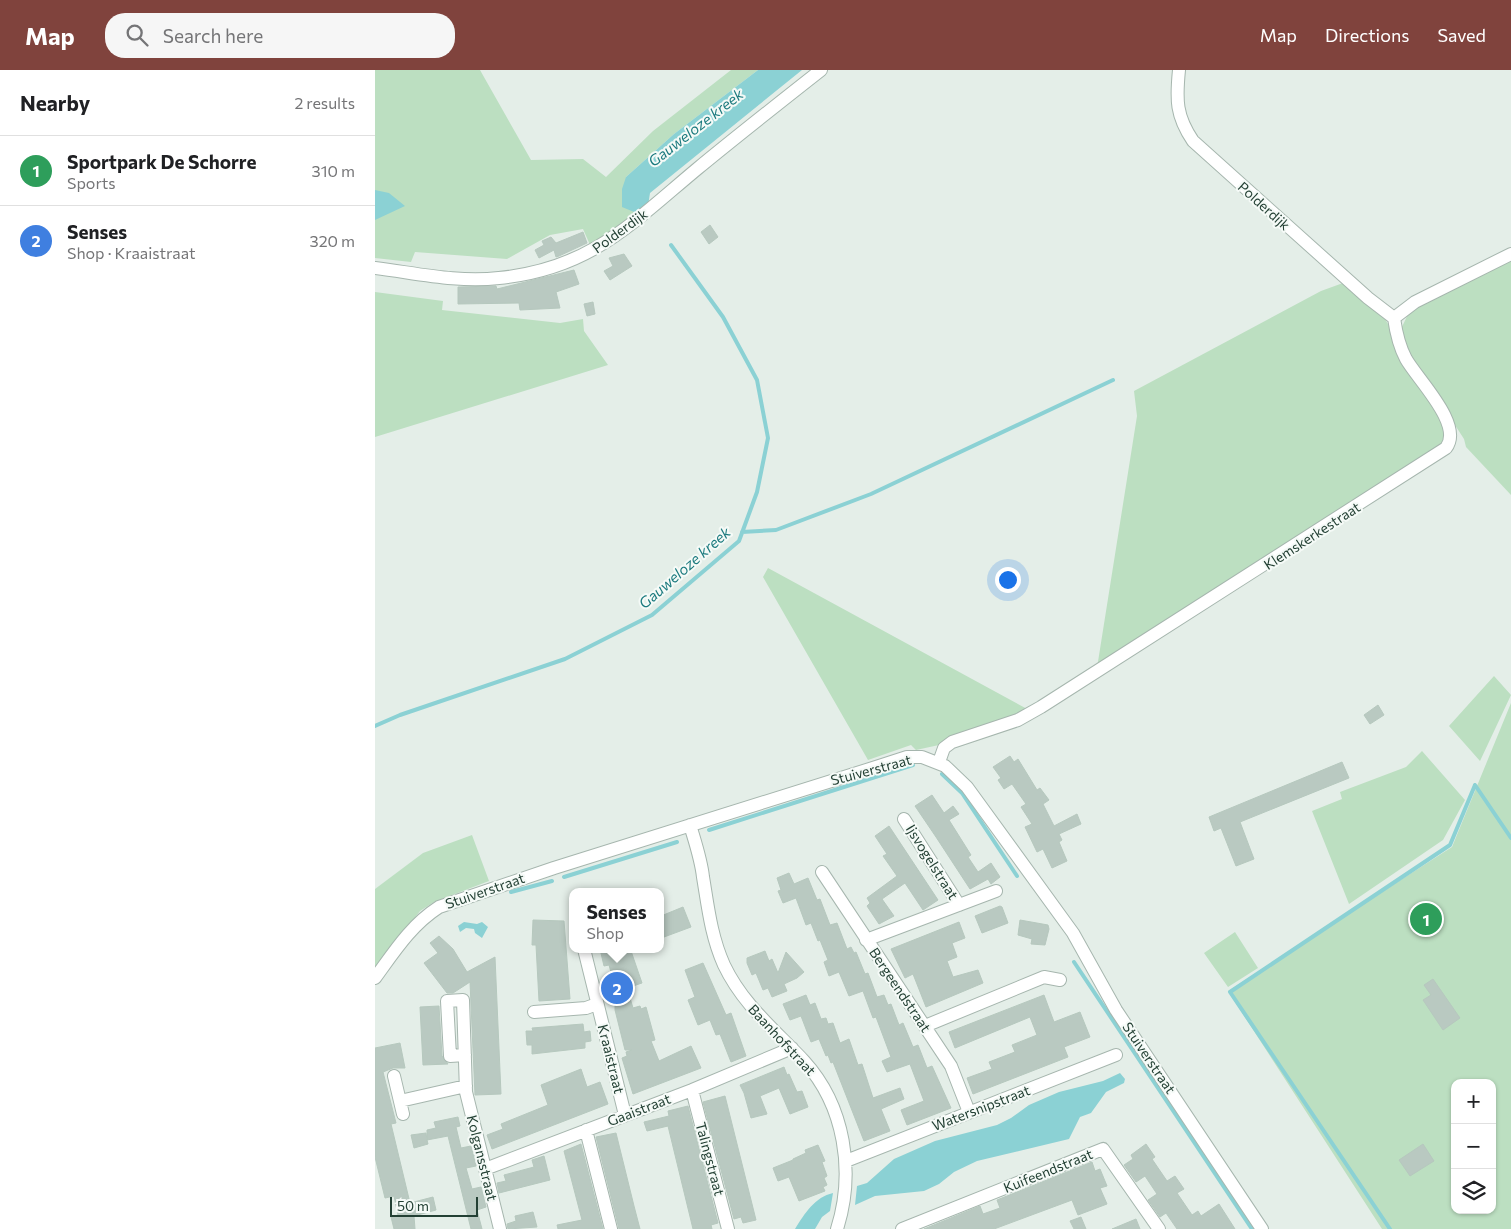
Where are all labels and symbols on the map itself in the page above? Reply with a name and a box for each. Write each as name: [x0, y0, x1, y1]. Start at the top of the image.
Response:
water label: Gauweloze kreek: [644, 84, 747, 170]
street label: Polderdijk: [1235, 178, 1294, 234]
street label: Polderdijk: [589, 205, 651, 256]
street label: Klemskerkestraat: [1260, 498, 1363, 573]
water label: Gauweloze kreek: [635, 522, 735, 612]
your location: [995, 567, 1021, 593]
street label: Stuiverstraat: [829, 751, 913, 788]
street label: Ijsvogelstraat: [903, 821, 962, 903]
street label: Stuiverstraat: [443, 869, 527, 912]
pin: 1: [1410, 900, 1442, 938]
street label: Bergeendstraat: [866, 944, 935, 1035]
pin: 2: [601, 969, 633, 1007]
street label: Baanhofstraat: [745, 1000, 820, 1079]
street label: Stuiverstraat: [1119, 1019, 1180, 1097]
street label: Kraaistraat: [595, 1022, 628, 1096]
street label: Watersnipstraat: [930, 1081, 1032, 1134]
street label: Gaaistraat: [605, 1090, 673, 1129]
street label: Kolgansstraat: [464, 1113, 501, 1203]
street label: Talingstraat: [692, 1120, 729, 1198]
street label: Kuifeendstraat: [1001, 1145, 1095, 1196]
scale bar: [390, 1194, 477, 1217]

